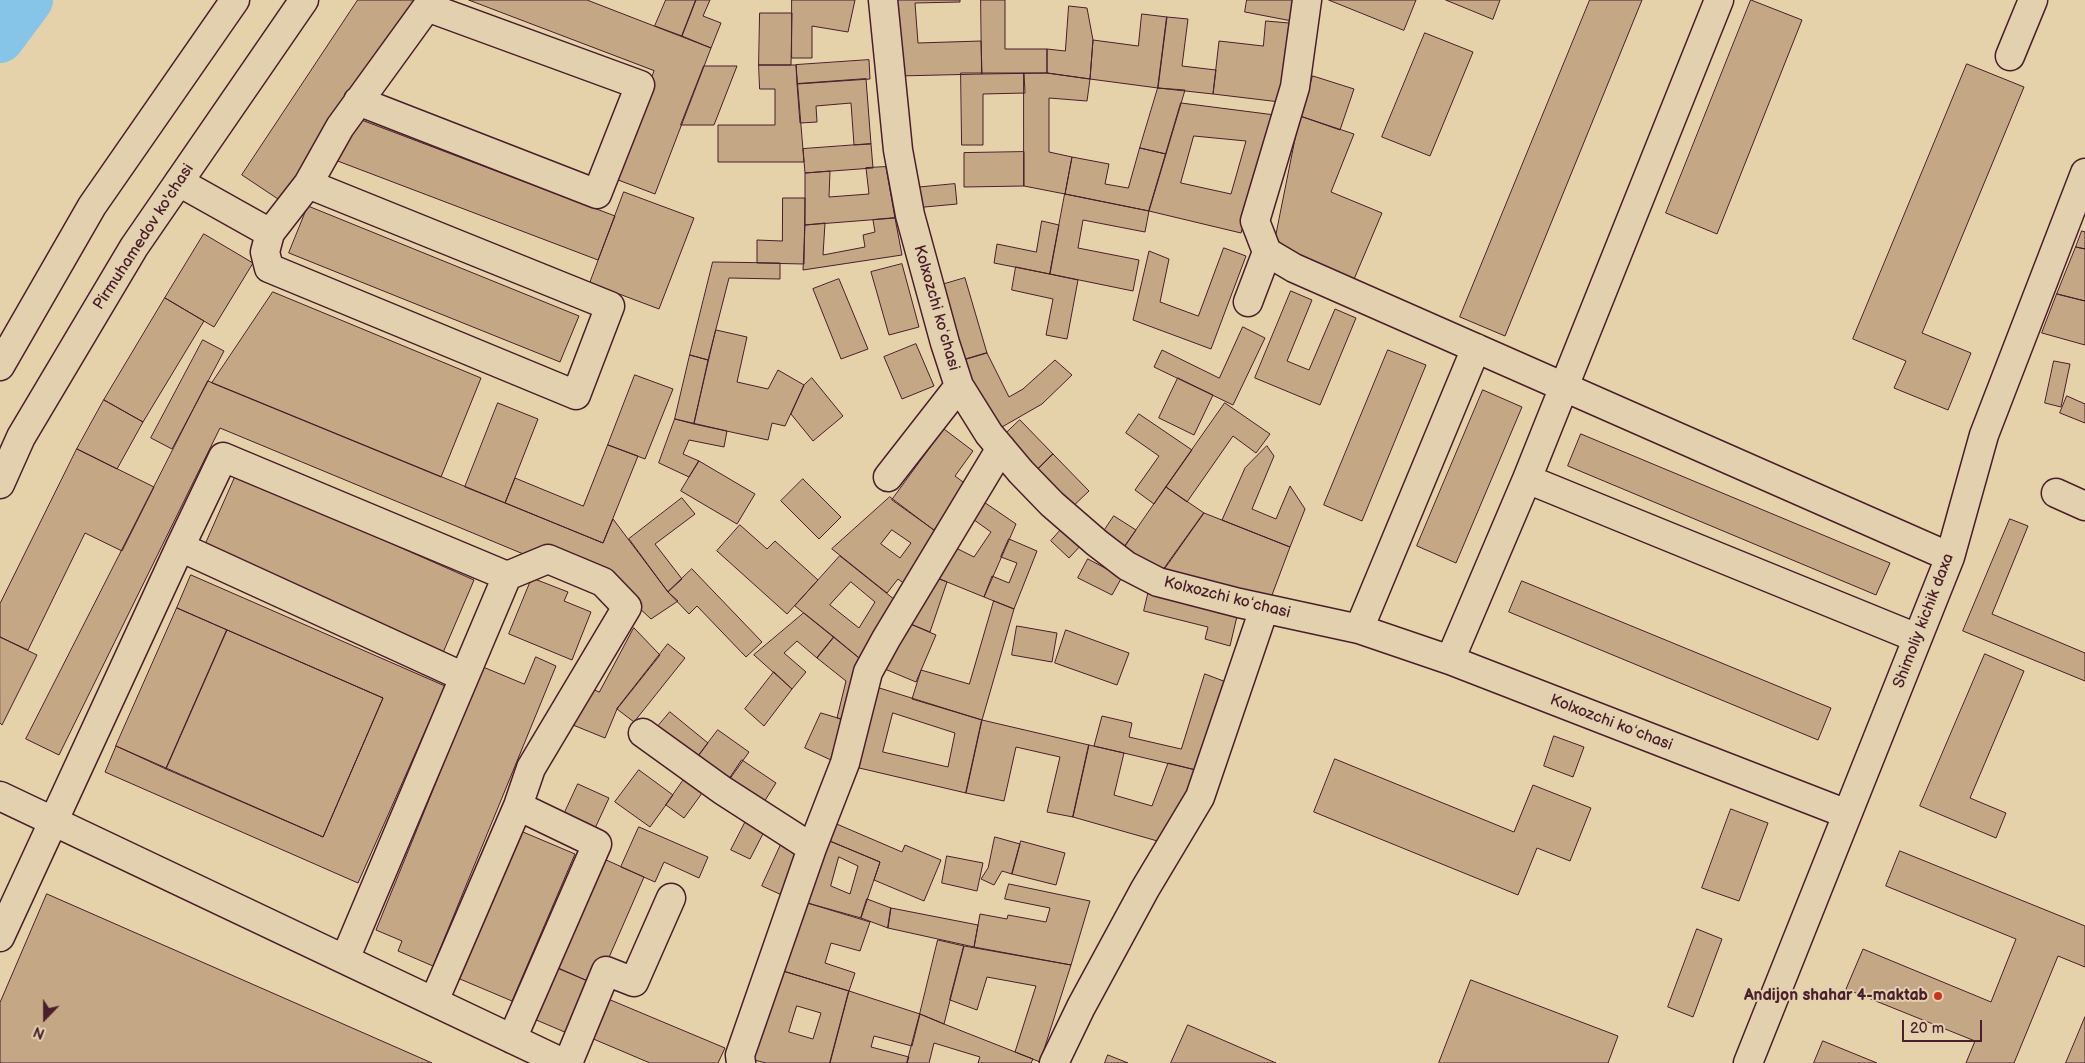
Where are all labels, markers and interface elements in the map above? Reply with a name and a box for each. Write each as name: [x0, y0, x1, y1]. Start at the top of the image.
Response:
street label: Pirmuhamedov ko'chasi: [90, 160, 198, 314]
street label: Kolxozchi koʻchasi: [909, 243, 963, 373]
street label: Shimoliy kichik daxa: [1889, 551, 1959, 691]
street label: Kolxozchi koʻchasi: [1162, 573, 1292, 623]
street label: Kolxozchi koʻchasi: [1547, 691, 1675, 755]
place label: Andijon shahar 4-maktab: [1744, 986, 1928, 1006]
marker: Andijon shahar 4-maktab: [1932, 990, 1944, 1002]
north arrow: [20, 993, 70, 1043]
scale bar: [1905, 1010, 1985, 1042]
text: 20 m: [1910, 1019, 1944, 1038]
text: N: [31, 1023, 47, 1042]

